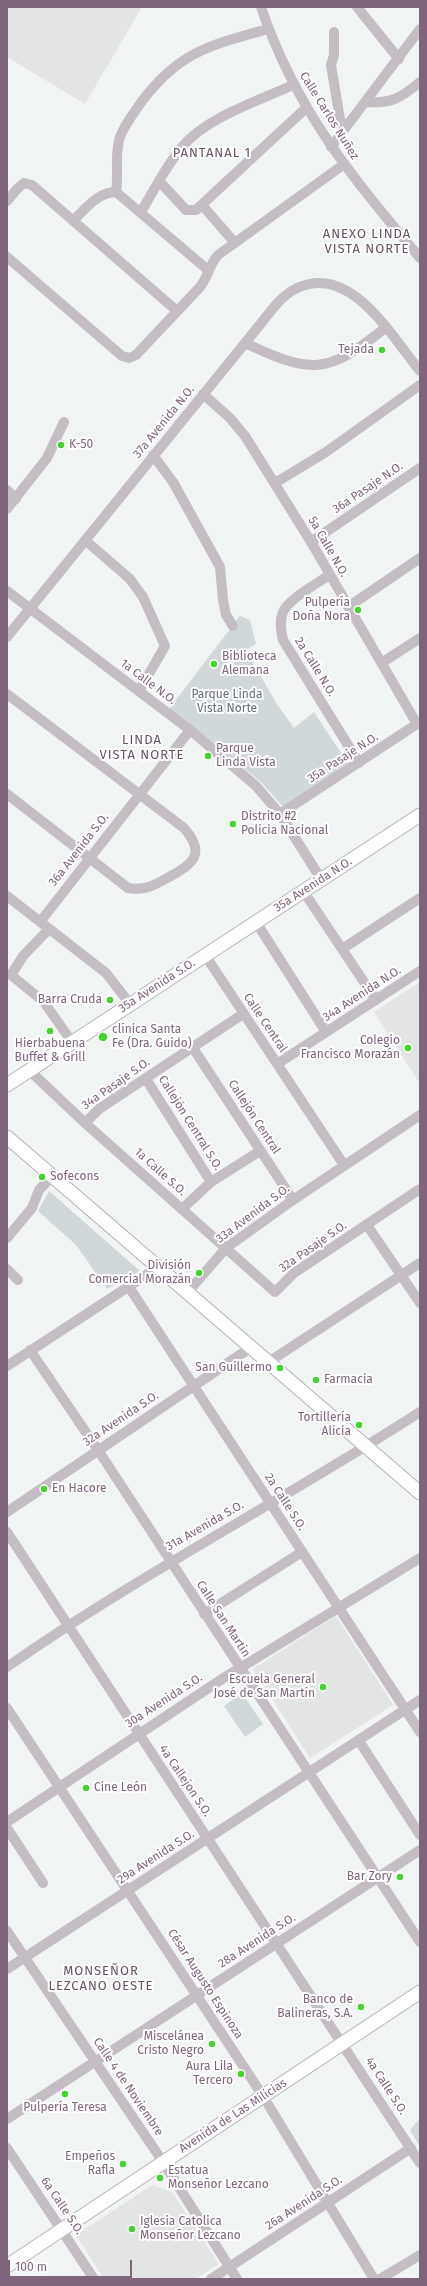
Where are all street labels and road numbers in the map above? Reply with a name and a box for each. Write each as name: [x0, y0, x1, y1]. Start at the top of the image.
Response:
street label: Calle Carlos Nuñez: [296, 70, 362, 162]
street label: 37a Avenida N.O.: [130, 383, 198, 461]
street label: 36a Pasaje N.O.: [330, 459, 406, 517]
street label: 5a Calle N.O.: [305, 514, 351, 580]
street label: 2a Calle N.O.: [291, 635, 339, 699]
street label: 1a Calle N.O.: [117, 656, 179, 708]
street label: 35a Pasaje N.O.: [305, 730, 381, 786]
street label: 36a Avenida S.O.: [46, 811, 112, 889]
street label: 35a Avenida N.O.: [271, 854, 355, 916]
street label: 35a Avenida S.O.: [116, 956, 198, 1016]
street label: 34a Avenida N.O.: [320, 963, 404, 1025]
street label: Calle Central: [240, 991, 290, 1055]
street label: 34a Pasaje S.O.: [79, 1055, 153, 1113]
street label: Callejón Central S.O.: [155, 1073, 225, 1173]
street label: Callejón Central: [225, 1077, 283, 1157]
street label: 1a Calle S.O.: [131, 1145, 189, 1199]
street label: 33a Avenida S.O.: [213, 1182, 293, 1246]
street label: 32a Pasaje S.O.: [276, 1218, 350, 1276]
street label: 32a Avenida S.O.: [80, 1388, 162, 1450]
street label: 2a Calle S.O.: [261, 1471, 309, 1533]
street label: 31a Avenida S.O.: [164, 1498, 246, 1554]
street label: Calle San Martin: [193, 1578, 253, 1660]
street label: 30a Avenida S.O.: [123, 1671, 205, 1731]
street label: 4a Callejon S.O.: [156, 1742, 214, 1820]
street label: 29a Avenida S.O.: [115, 1827, 197, 1887]
street label: 28a Avenida S.O.: [216, 1911, 298, 1971]
street label: César Augusto Espinoza: [164, 1926, 246, 2042]
street label: Calle 4 de Noviembre: [90, 2035, 166, 2139]
street label: 4a Calle S.O.: [362, 2054, 410, 2118]
street label: Avenida de Las Milicias: [177, 2076, 289, 2156]
street label: 26a Avenida S.O.: [263, 2173, 345, 2233]
street label: 6a Calle S.O.: [38, 2175, 86, 2237]

